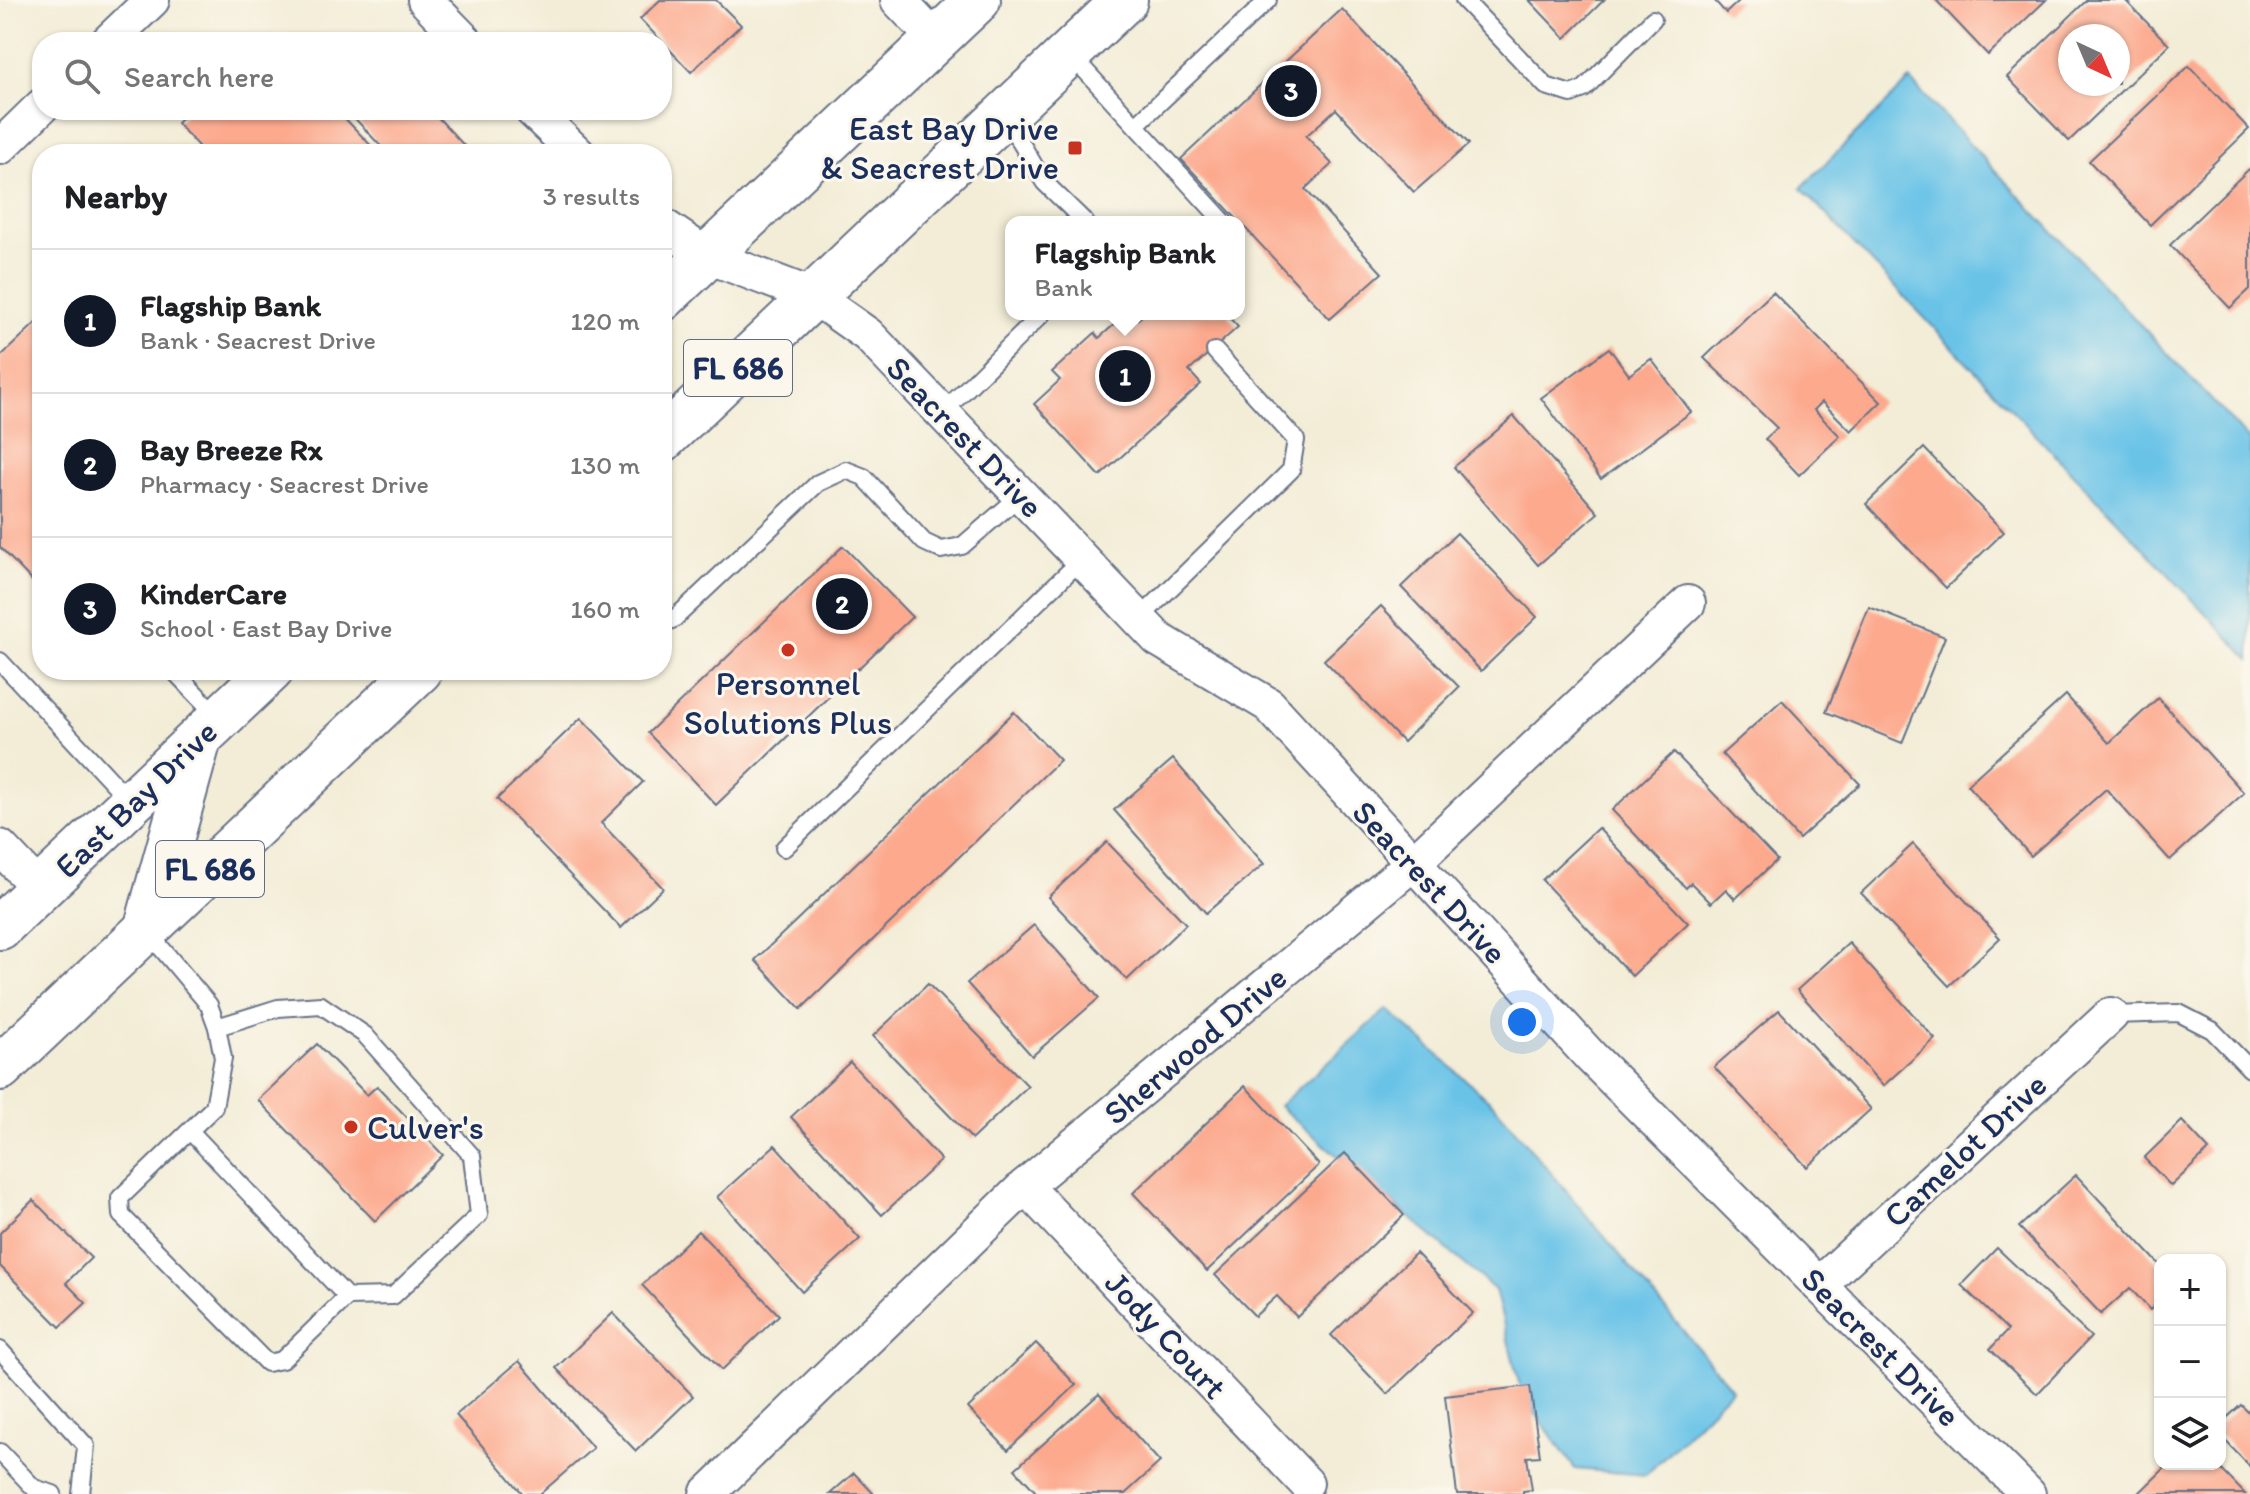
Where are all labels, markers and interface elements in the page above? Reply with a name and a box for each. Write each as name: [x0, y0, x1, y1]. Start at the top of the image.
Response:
north arrow: [2058, 24, 2130, 96]
search box: [32, 32, 672, 120]
icon: search: [60, 54, 104, 98]
text: Search here: [124, 58, 274, 95]
pin: 3: [1265, 61, 1317, 121]
place label: East Bay Drive & Seacrest Drive: [821, 108, 1059, 188]
marker: East Bay Drive & Seacrest Drive: [1066, 139, 1084, 157]
text: Nearby: [64, 176, 167, 217]
text: 3 results: [543, 180, 640, 212]
popup: [1005, 216, 1245, 320]
text: Flagship Bank: [1034, 234, 1216, 271]
text: Bank: [1034, 271, 1093, 303]
text: Flagship Bank: [140, 287, 321, 324]
text: 1: [84, 305, 96, 337]
text: 120 m: [571, 305, 640, 337]
text: Bank · Seacrest Drive: [140, 324, 376, 356]
road number: FL 686: [684, 340, 792, 396]
pin: 1: [1099, 346, 1151, 406]
street label: Seacrest Drive: [878, 348, 1052, 526]
text: Bay Breeze Rx: [140, 431, 322, 468]
text: 2: [83, 449, 97, 481]
text: 130 m: [570, 449, 640, 481]
text: Pharmacy · Seacrest Drive: [140, 468, 429, 500]
pin: 2: [816, 574, 868, 634]
text: KinderCare: [140, 575, 287, 612]
text: 3: [83, 593, 97, 625]
text: 160 m: [570, 593, 640, 625]
text: School · East Bay Drive: [140, 612, 393, 644]
marker: Personnel Solutions Plus: [779, 641, 797, 659]
place label: Personnel Solutions Plus: [684, 663, 892, 743]
street label: East Bay Drive: [46, 711, 226, 887]
street label: Seacrest Drive: [1344, 792, 1516, 972]
road number: FL 686: [156, 841, 264, 897]
street label: Sherwood Drive: [1095, 957, 1295, 1133]
your location: [1502, 1002, 1542, 1042]
street label: Camelot Drive: [1875, 1064, 2055, 1236]
place label: Culver's: [367, 1107, 484, 1148]
marker: Culver's: [342, 1118, 360, 1136]
map controls: [2154, 1254, 2226, 1470]
button: +: [2154, 1254, 2226, 1326]
street label: Seacrest Drive: [1793, 1259, 1969, 1435]
street label: Jody Court: [1096, 1262, 1236, 1408]
button: −: [2154, 1326, 2226, 1398]
button: layers: [2154, 1398, 2226, 1470]

